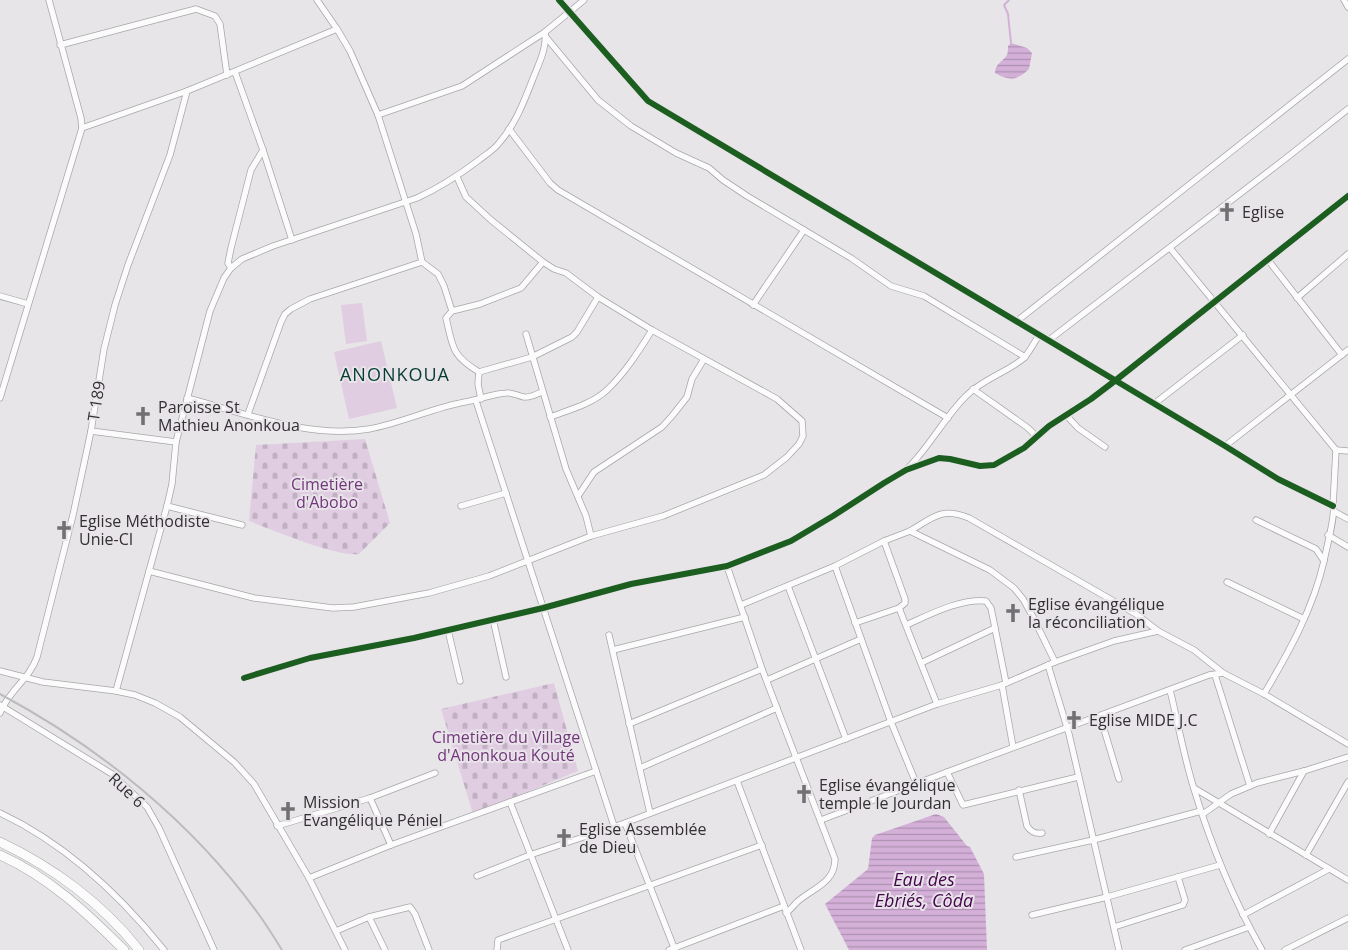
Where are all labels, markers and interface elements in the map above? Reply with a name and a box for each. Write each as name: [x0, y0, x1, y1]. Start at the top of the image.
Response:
church icon: Eglise: [1216, 201, 1238, 223]
place label: Eglise: [1242, 201, 1284, 223]
district label: ANONKOUA: [340, 362, 450, 386]
street label: T 189: [82, 379, 110, 423]
place label: Paroisse St Mathieu Anonkoua: [158, 396, 300, 436]
church icon: Paroisse St Mathieu Anonkoua: [132, 405, 154, 427]
park label: Cimetière d'Abobo: [291, 473, 363, 513]
place label: Eglise Méthodiste Unie-CI: [79, 510, 210, 550]
church icon: Eglise Méthodiste Unie-CI: [53, 519, 75, 541]
place label: Eglise évangélique la réconciliation: [1028, 593, 1164, 633]
church icon: Eglise évangélique la réconciliation: [1002, 602, 1024, 624]
church icon: Eglise MIDE J.C: [1063, 709, 1085, 731]
place label: Eglise MIDE J.C: [1089, 709, 1198, 731]
park label: Cimetière du Village d'Anonkoua Kouté: [432, 726, 580, 766]
street label: Rue 6: [104, 768, 150, 812]
place label: Eglise évangélique temple le Jourdan: [819, 774, 955, 814]
church icon: Eglise évangélique temple le Jourdan: [793, 783, 815, 805]
place label: Mission Evangélique Péniel: [303, 791, 443, 831]
church icon: Mission Evangélique Péniel: [277, 800, 299, 822]
place label: Eglise Assemblée de Dieu: [579, 818, 706, 858]
church icon: Eglise Assemblée de Dieu: [553, 827, 575, 849]
water label: Eau des Ebriés, Côda: [875, 867, 973, 912]

